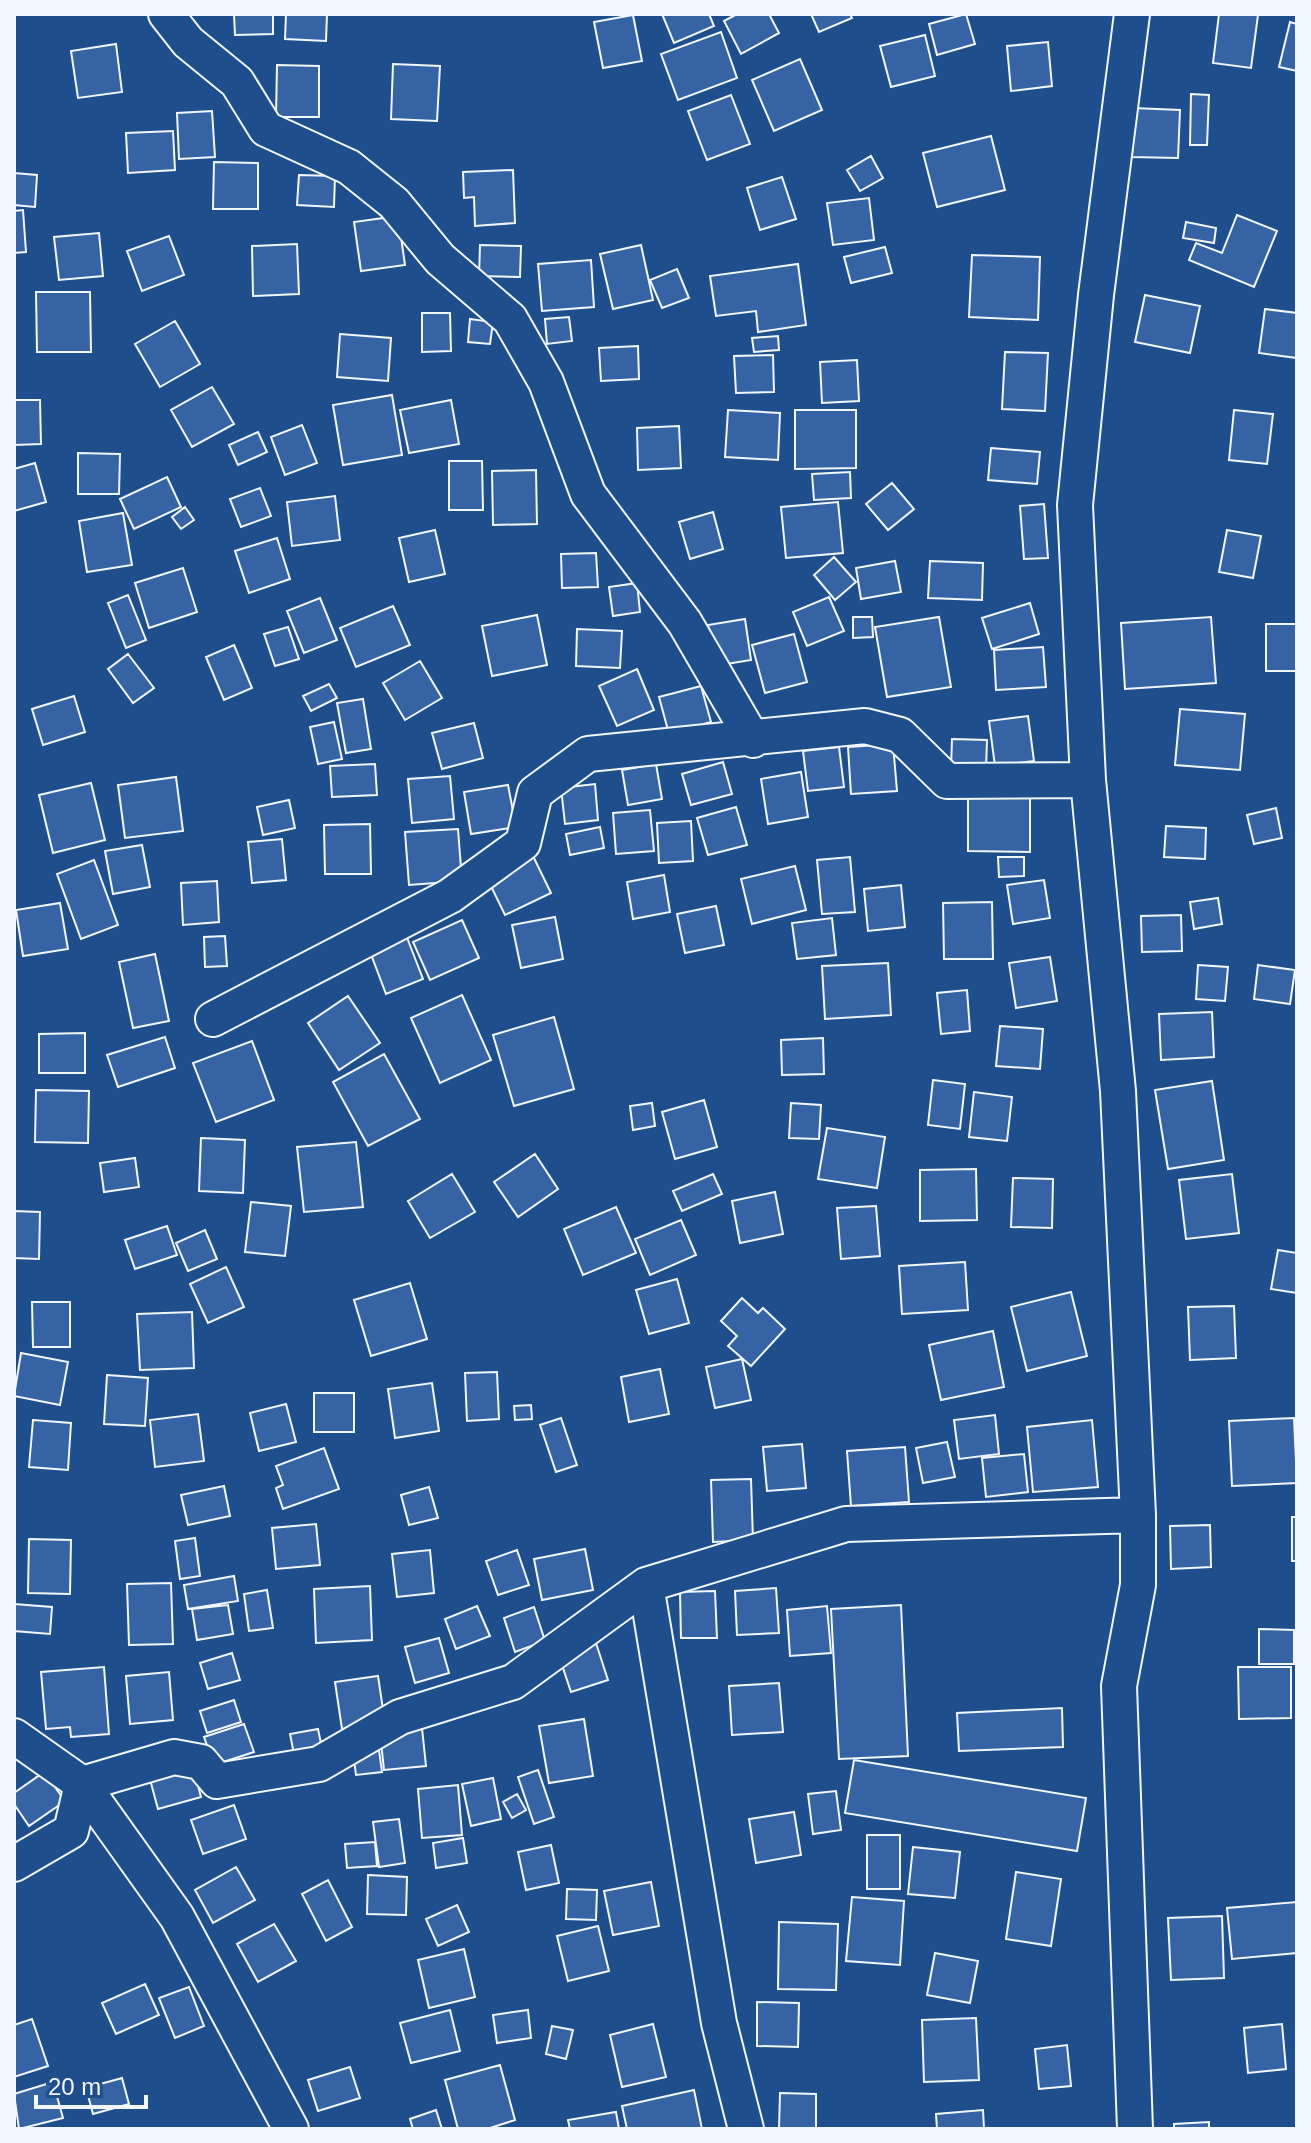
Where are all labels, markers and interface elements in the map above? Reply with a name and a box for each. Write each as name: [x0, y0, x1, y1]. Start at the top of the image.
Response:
scale bar: [36, 2059, 146, 2109]
text: 20 m: [48, 2073, 101, 2100]

